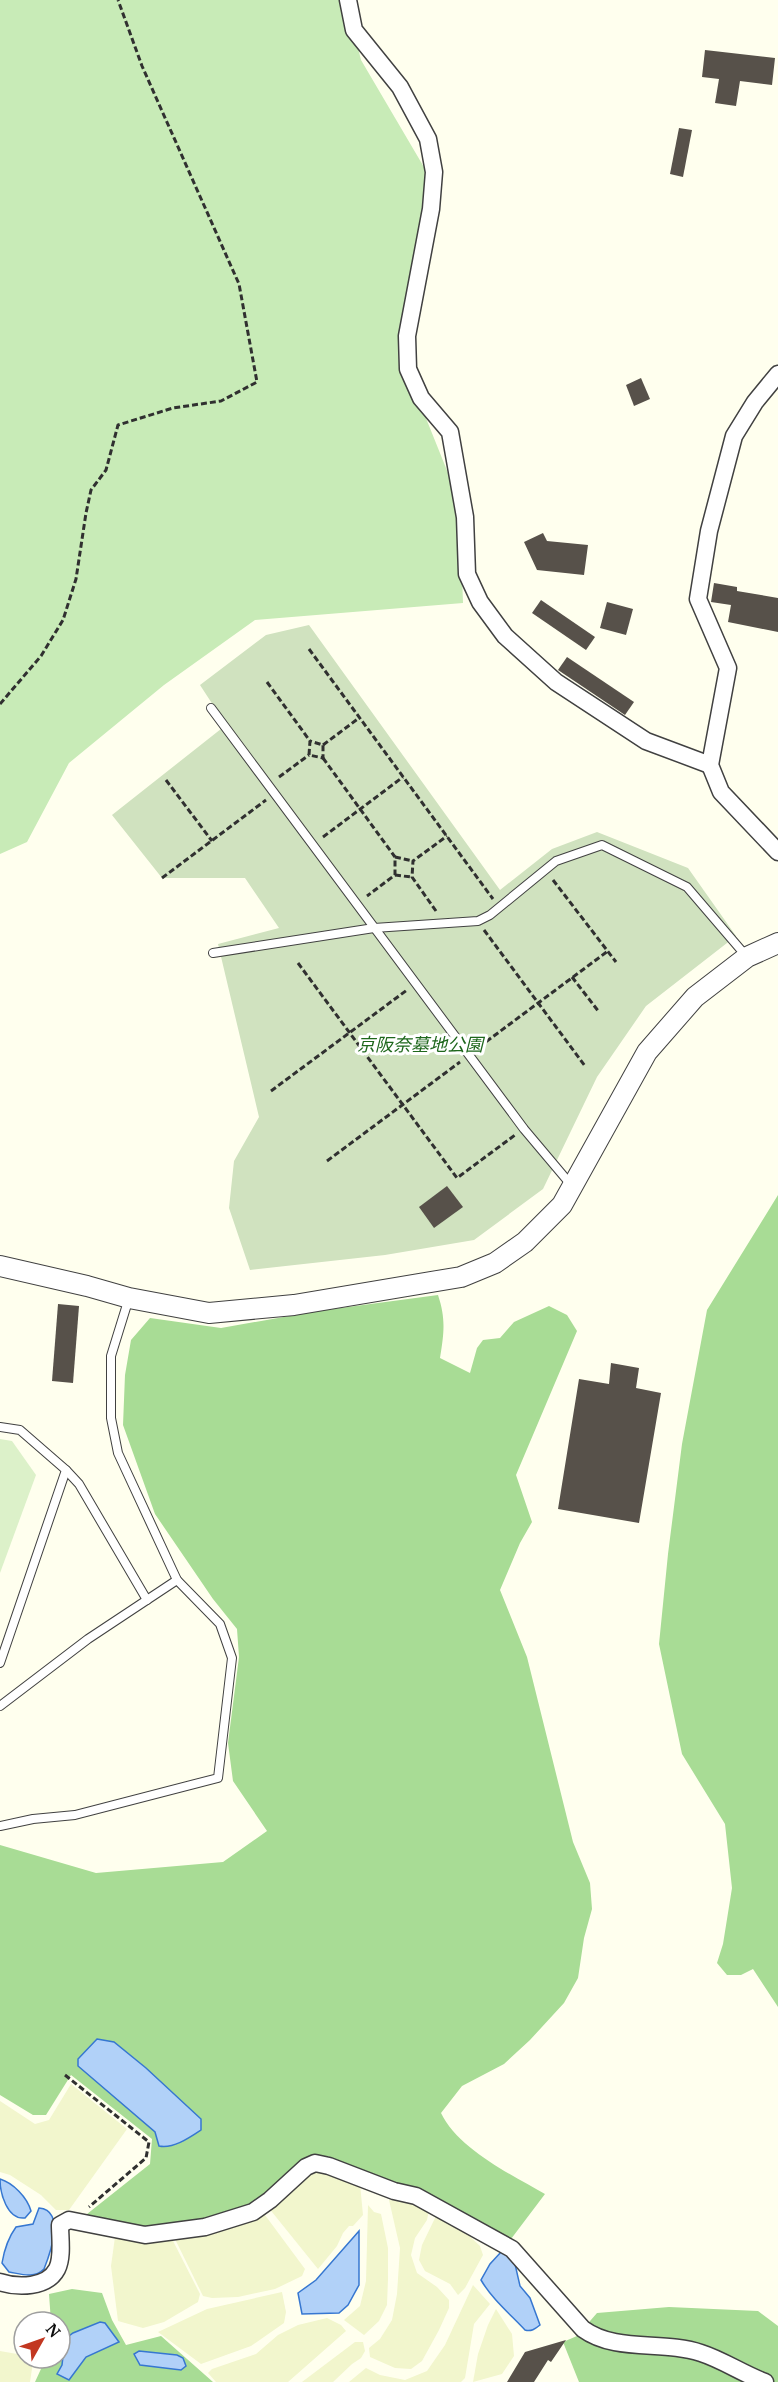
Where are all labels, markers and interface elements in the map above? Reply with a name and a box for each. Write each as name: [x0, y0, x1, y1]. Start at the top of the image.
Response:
park label: 京阪奈墓地公園: [357, 1032, 486, 1056]
north arrow: [12, 2310, 72, 2370]
text: N: [41, 2319, 66, 2342]

